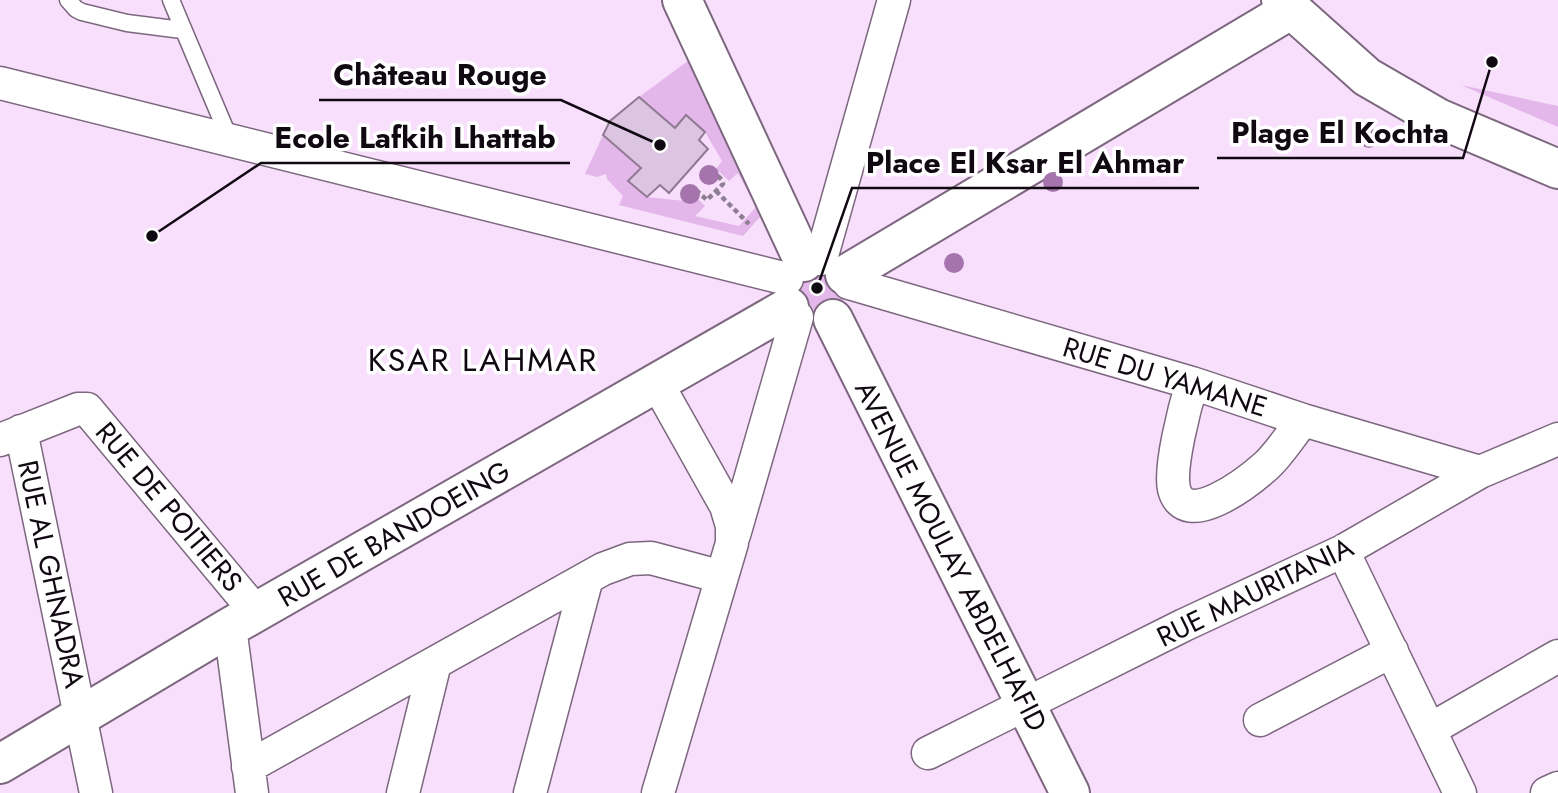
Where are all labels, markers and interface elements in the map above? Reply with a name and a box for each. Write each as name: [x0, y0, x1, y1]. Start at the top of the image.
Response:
callout: Château Rouge: [319, 49, 561, 100]
text: Château Rouge: [333, 53, 547, 96]
callout: Plage El Kochta: [1217, 107, 1463, 158]
text: Plage El Kochta: [1231, 111, 1449, 154]
callout: Ecole Lafkih Lhattab: [261, 112, 570, 163]
text: Ecole Lafkih Lhattab: [274, 116, 556, 159]
callout: Place El Ksar El Ahmar: [852, 137, 1199, 188]
text: Place El Ksar El Ahmar: [866, 141, 1185, 184]
street label: RUE DU YAMANE: [1058, 326, 1272, 428]
district label: KSAR LAHMAR: [368, 337, 598, 383]
street label: AVENUE MOULAY ABDELHAFID: [845, 374, 1057, 738]
street label: RUE DE POITIERS: [86, 413, 252, 601]
street label: RUE DE BANDOEING: [270, 451, 518, 617]
street label: RUE AL GHNADRA: [7, 456, 95, 692]
street label: RUE MAURITANIA: [1150, 526, 1361, 657]

